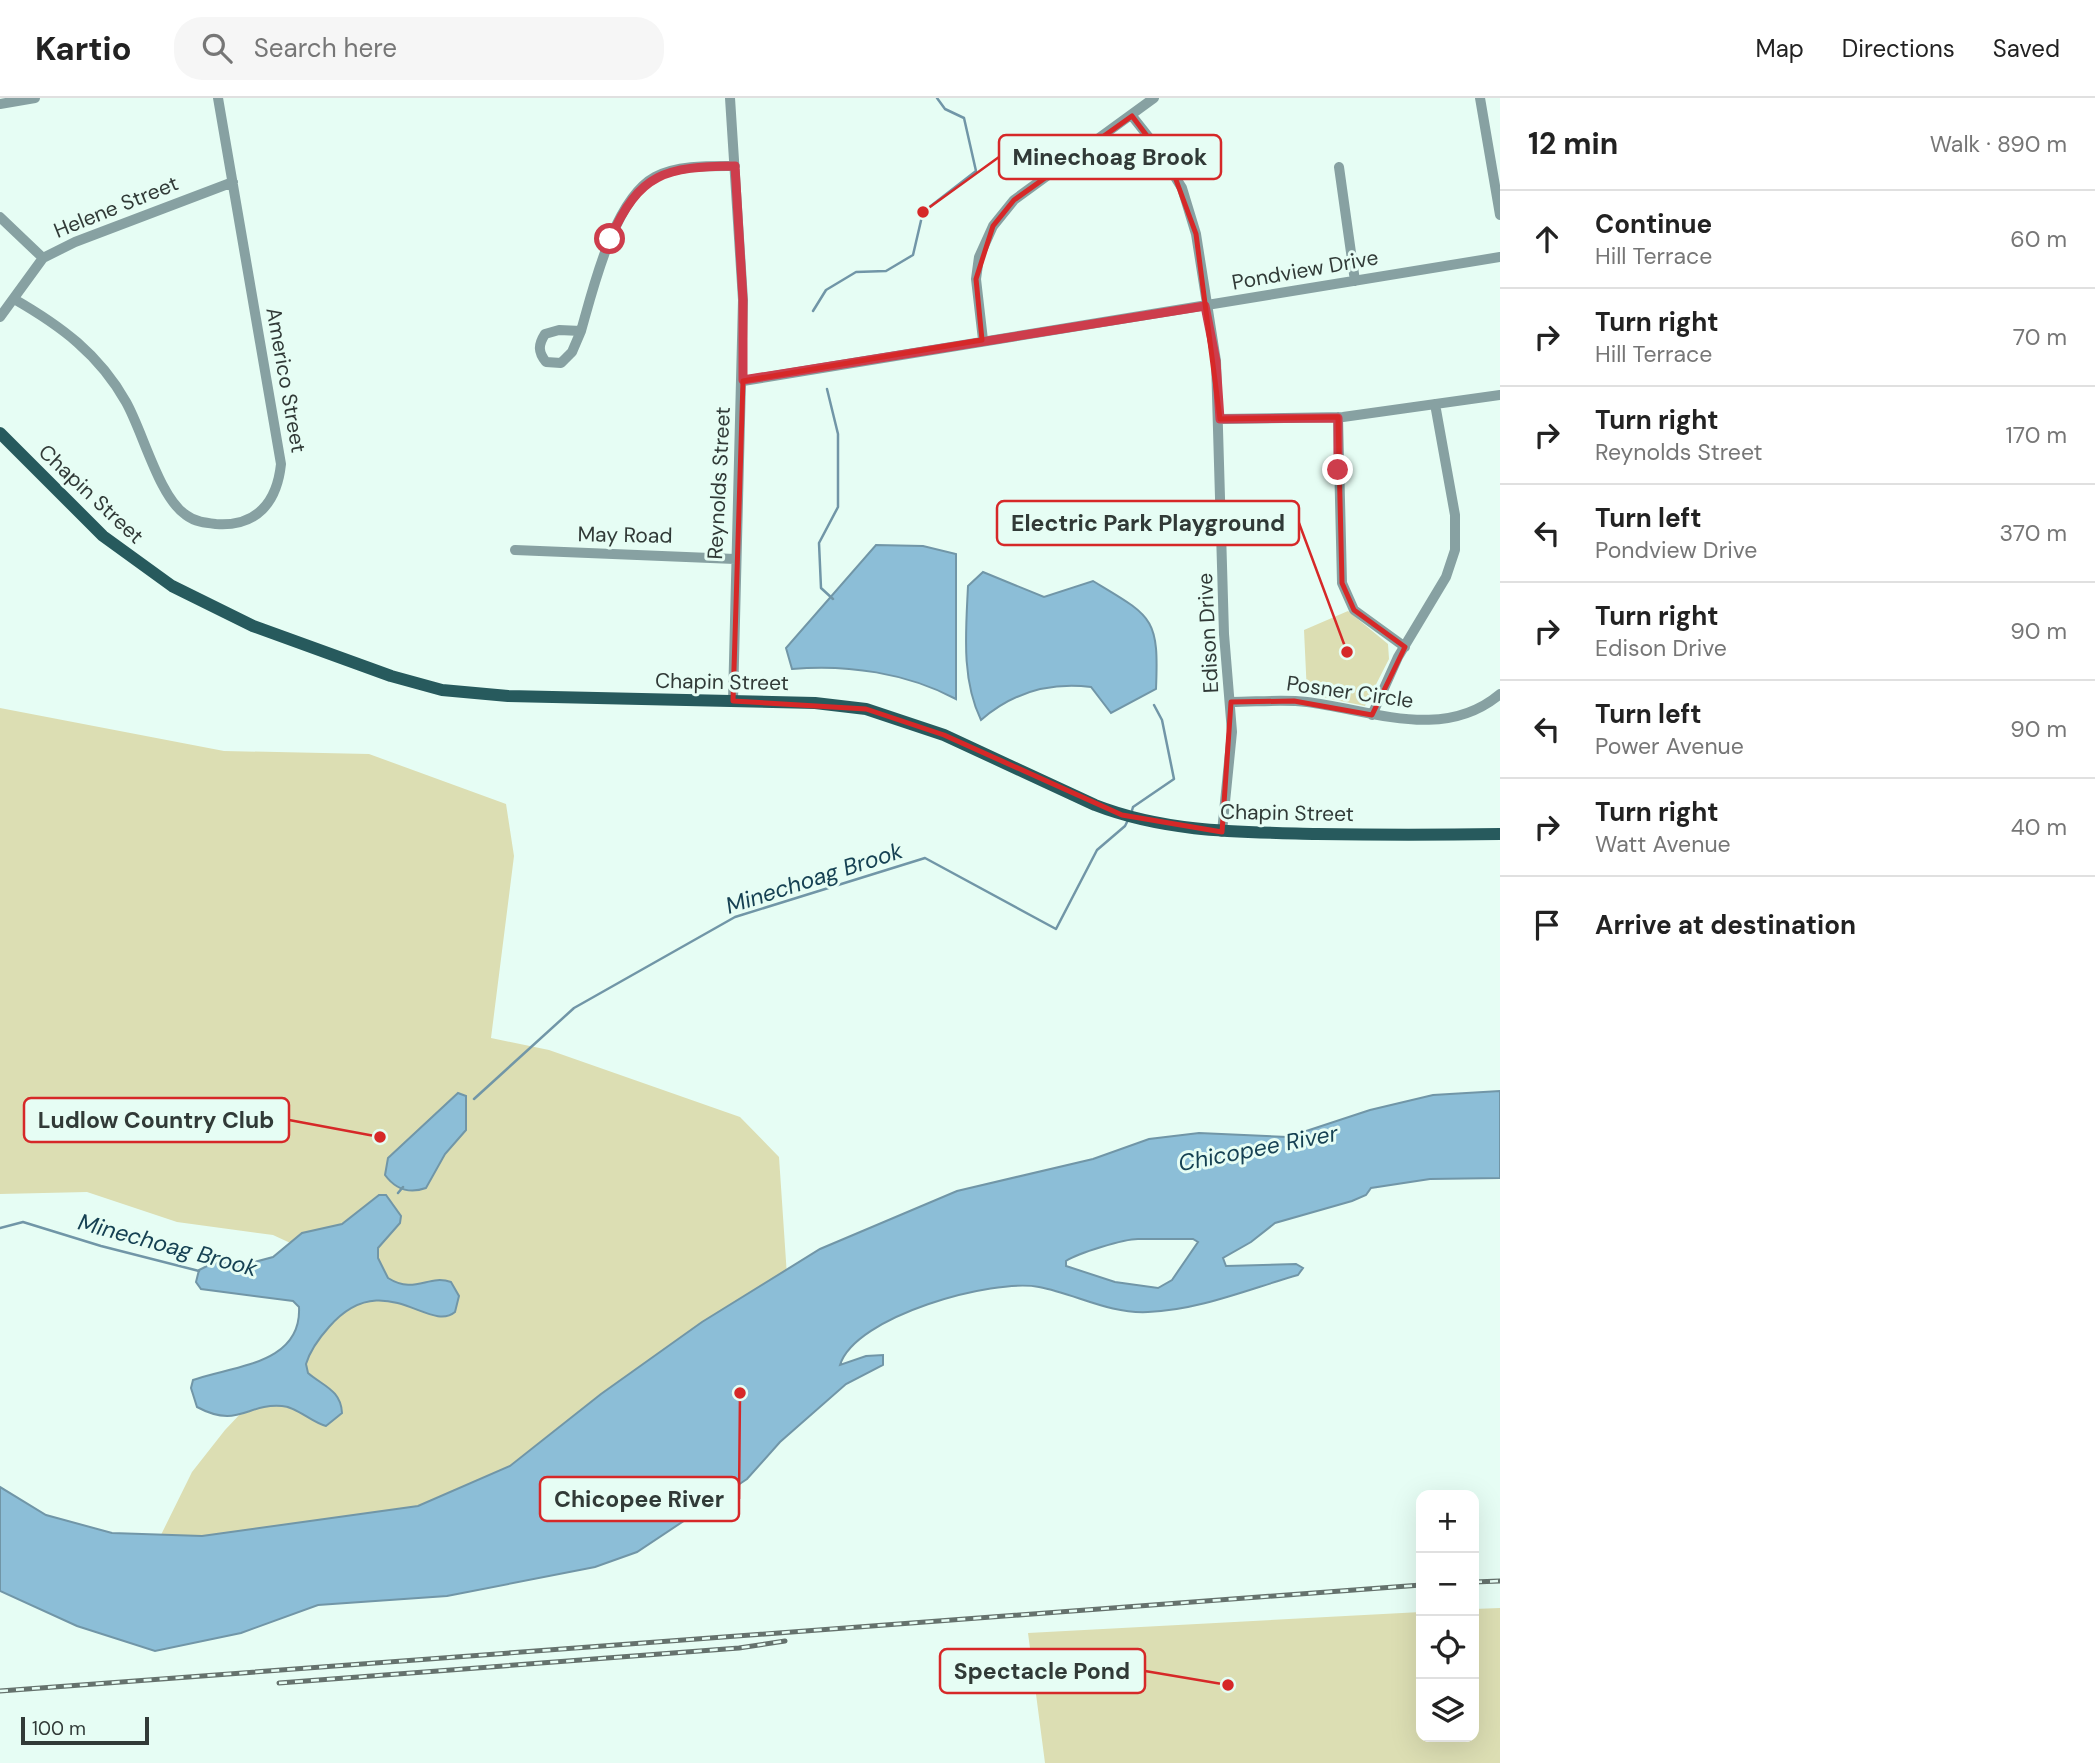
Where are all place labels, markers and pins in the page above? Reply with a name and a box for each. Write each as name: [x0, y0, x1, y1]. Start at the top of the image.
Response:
callout: Minechoag Brook: [999, 135, 1221, 179]
callout: Electric Park Playground: [997, 501, 1299, 545]
callout: Ludlow Country Club: [24, 1098, 289, 1142]
callout: Chicopee River: [540, 1477, 739, 1521]
callout: Spectacle Pond: [940, 1649, 1145, 1693]

